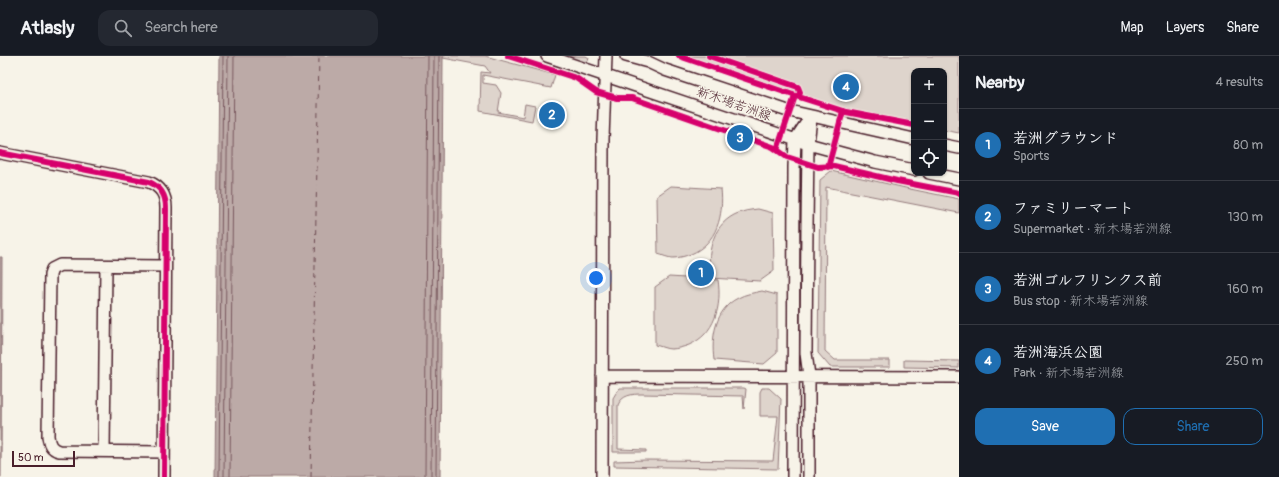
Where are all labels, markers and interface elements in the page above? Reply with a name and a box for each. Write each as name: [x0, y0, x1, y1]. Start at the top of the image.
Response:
search box: [98, 10, 378, 46]
text: Atlasly: [20, 16, 74, 40]
icon: search: [112, 17, 134, 39]
text: Search here: [144, 18, 218, 37]
text: Map: [1121, 19, 1144, 36]
text: Layers: [1166, 19, 1204, 36]
text: Share: [1226, 19, 1259, 36]
map controls: [911, 68, 947, 176]
button: +: [911, 68, 947, 104]
pin: 4: [833, 72, 859, 102]
text: Nearby: [975, 72, 1024, 93]
text: 4 results: [1216, 74, 1263, 90]
street label: 新木場若洲線: [695, 84, 774, 125]
pin: 2: [539, 100, 565, 130]
button: −: [911, 104, 947, 140]
pin: 3: [727, 123, 753, 153]
text: 若洲グラウンド: [1013, 129, 1118, 148]
text: 1: [985, 137, 991, 153]
text: 80 m: [1233, 137, 1263, 153]
button: locate: [911, 140, 947, 176]
text: Sports: [1013, 148, 1049, 164]
text: ファミリーマート: [1013, 199, 1134, 218]
text: 2: [984, 209, 992, 225]
text: 130 m: [1227, 209, 1263, 225]
text: Supermarket · 新木場若洲線: [1013, 221, 1171, 237]
pin: 1: [688, 258, 714, 288]
your location: [586, 268, 606, 288]
text: 若洲ゴルフリンクス前: [1013, 271, 1162, 290]
text: 3: [984, 281, 992, 297]
text: 160 m: [1227, 281, 1263, 297]
text: Bus stop · 新木場若洲線: [1013, 293, 1148, 309]
text: 若洲海浜公園: [1013, 343, 1103, 362]
text: 4: [984, 353, 992, 369]
text: 250 m: [1225, 353, 1263, 369]
text: Park · 新木場若洲線: [1013, 365, 1124, 381]
button: Save: [975, 408, 1115, 445]
button: Share: [1123, 408, 1263, 445]
scale bar: [12, 449, 75, 468]
text: 50 m: [18, 451, 44, 464]

